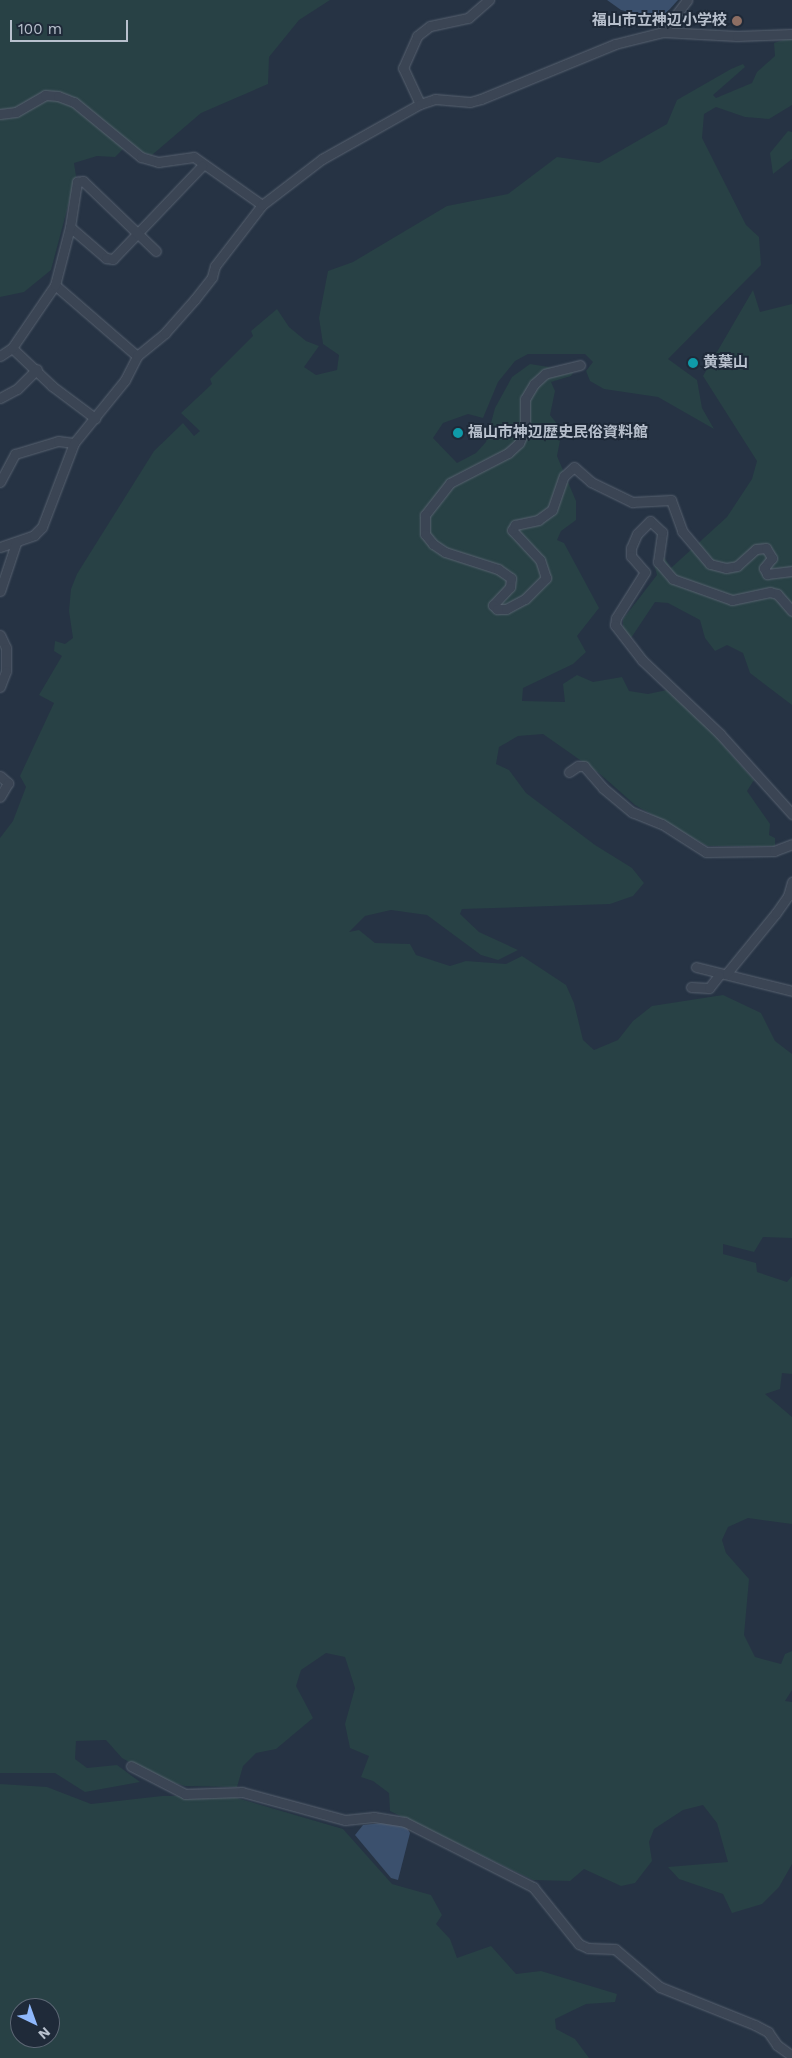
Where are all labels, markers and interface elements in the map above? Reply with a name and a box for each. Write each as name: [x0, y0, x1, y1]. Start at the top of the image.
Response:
scale bar: [12, 10, 130, 42]
place label: 福山市立神辺小学校: [592, 12, 727, 30]
marker: 福山市立神辺小学校: [731, 15, 743, 27]
text: 100 m: [18, 20, 62, 38]
place label: 黄葉山: [703, 354, 748, 372]
marker: 黄葉山: [687, 357, 699, 369]
place label: 福山市神辺歴史民俗資料館: [468, 424, 648, 442]
marker: 福山市神辺歴史民俗資料館: [452, 427, 464, 439]
north arrow: [10, 1998, 60, 2048]
text: N: [35, 2024, 54, 2043]

